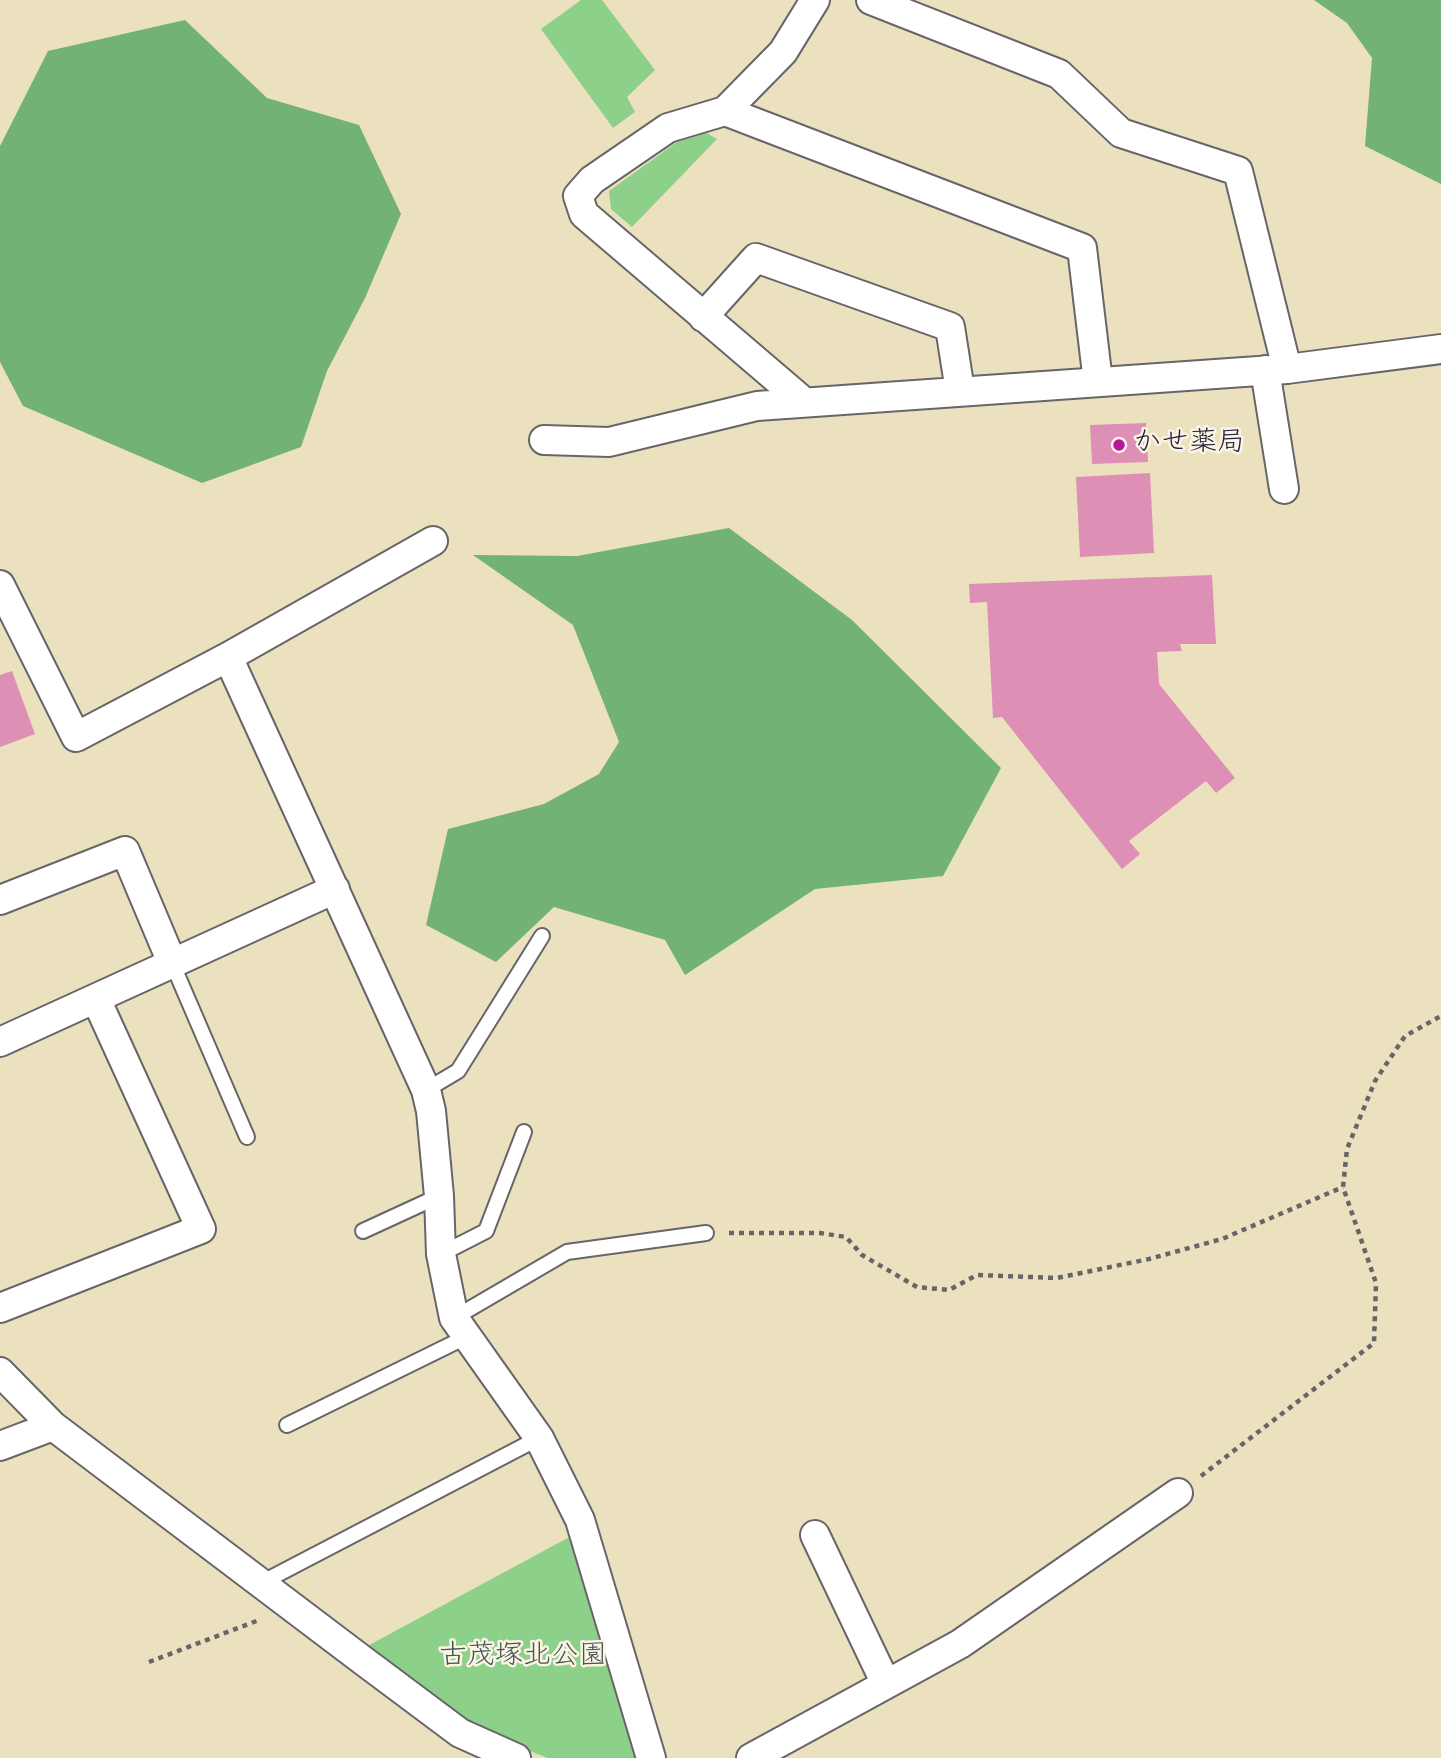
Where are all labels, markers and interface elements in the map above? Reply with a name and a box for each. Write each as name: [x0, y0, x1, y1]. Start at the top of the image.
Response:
place label: かせ薬局: [1133, 428, 1245, 462]
marker: かせ薬局: [1111, 437, 1127, 453]
park label: 古茂塚北公園: [439, 1641, 607, 1675]

